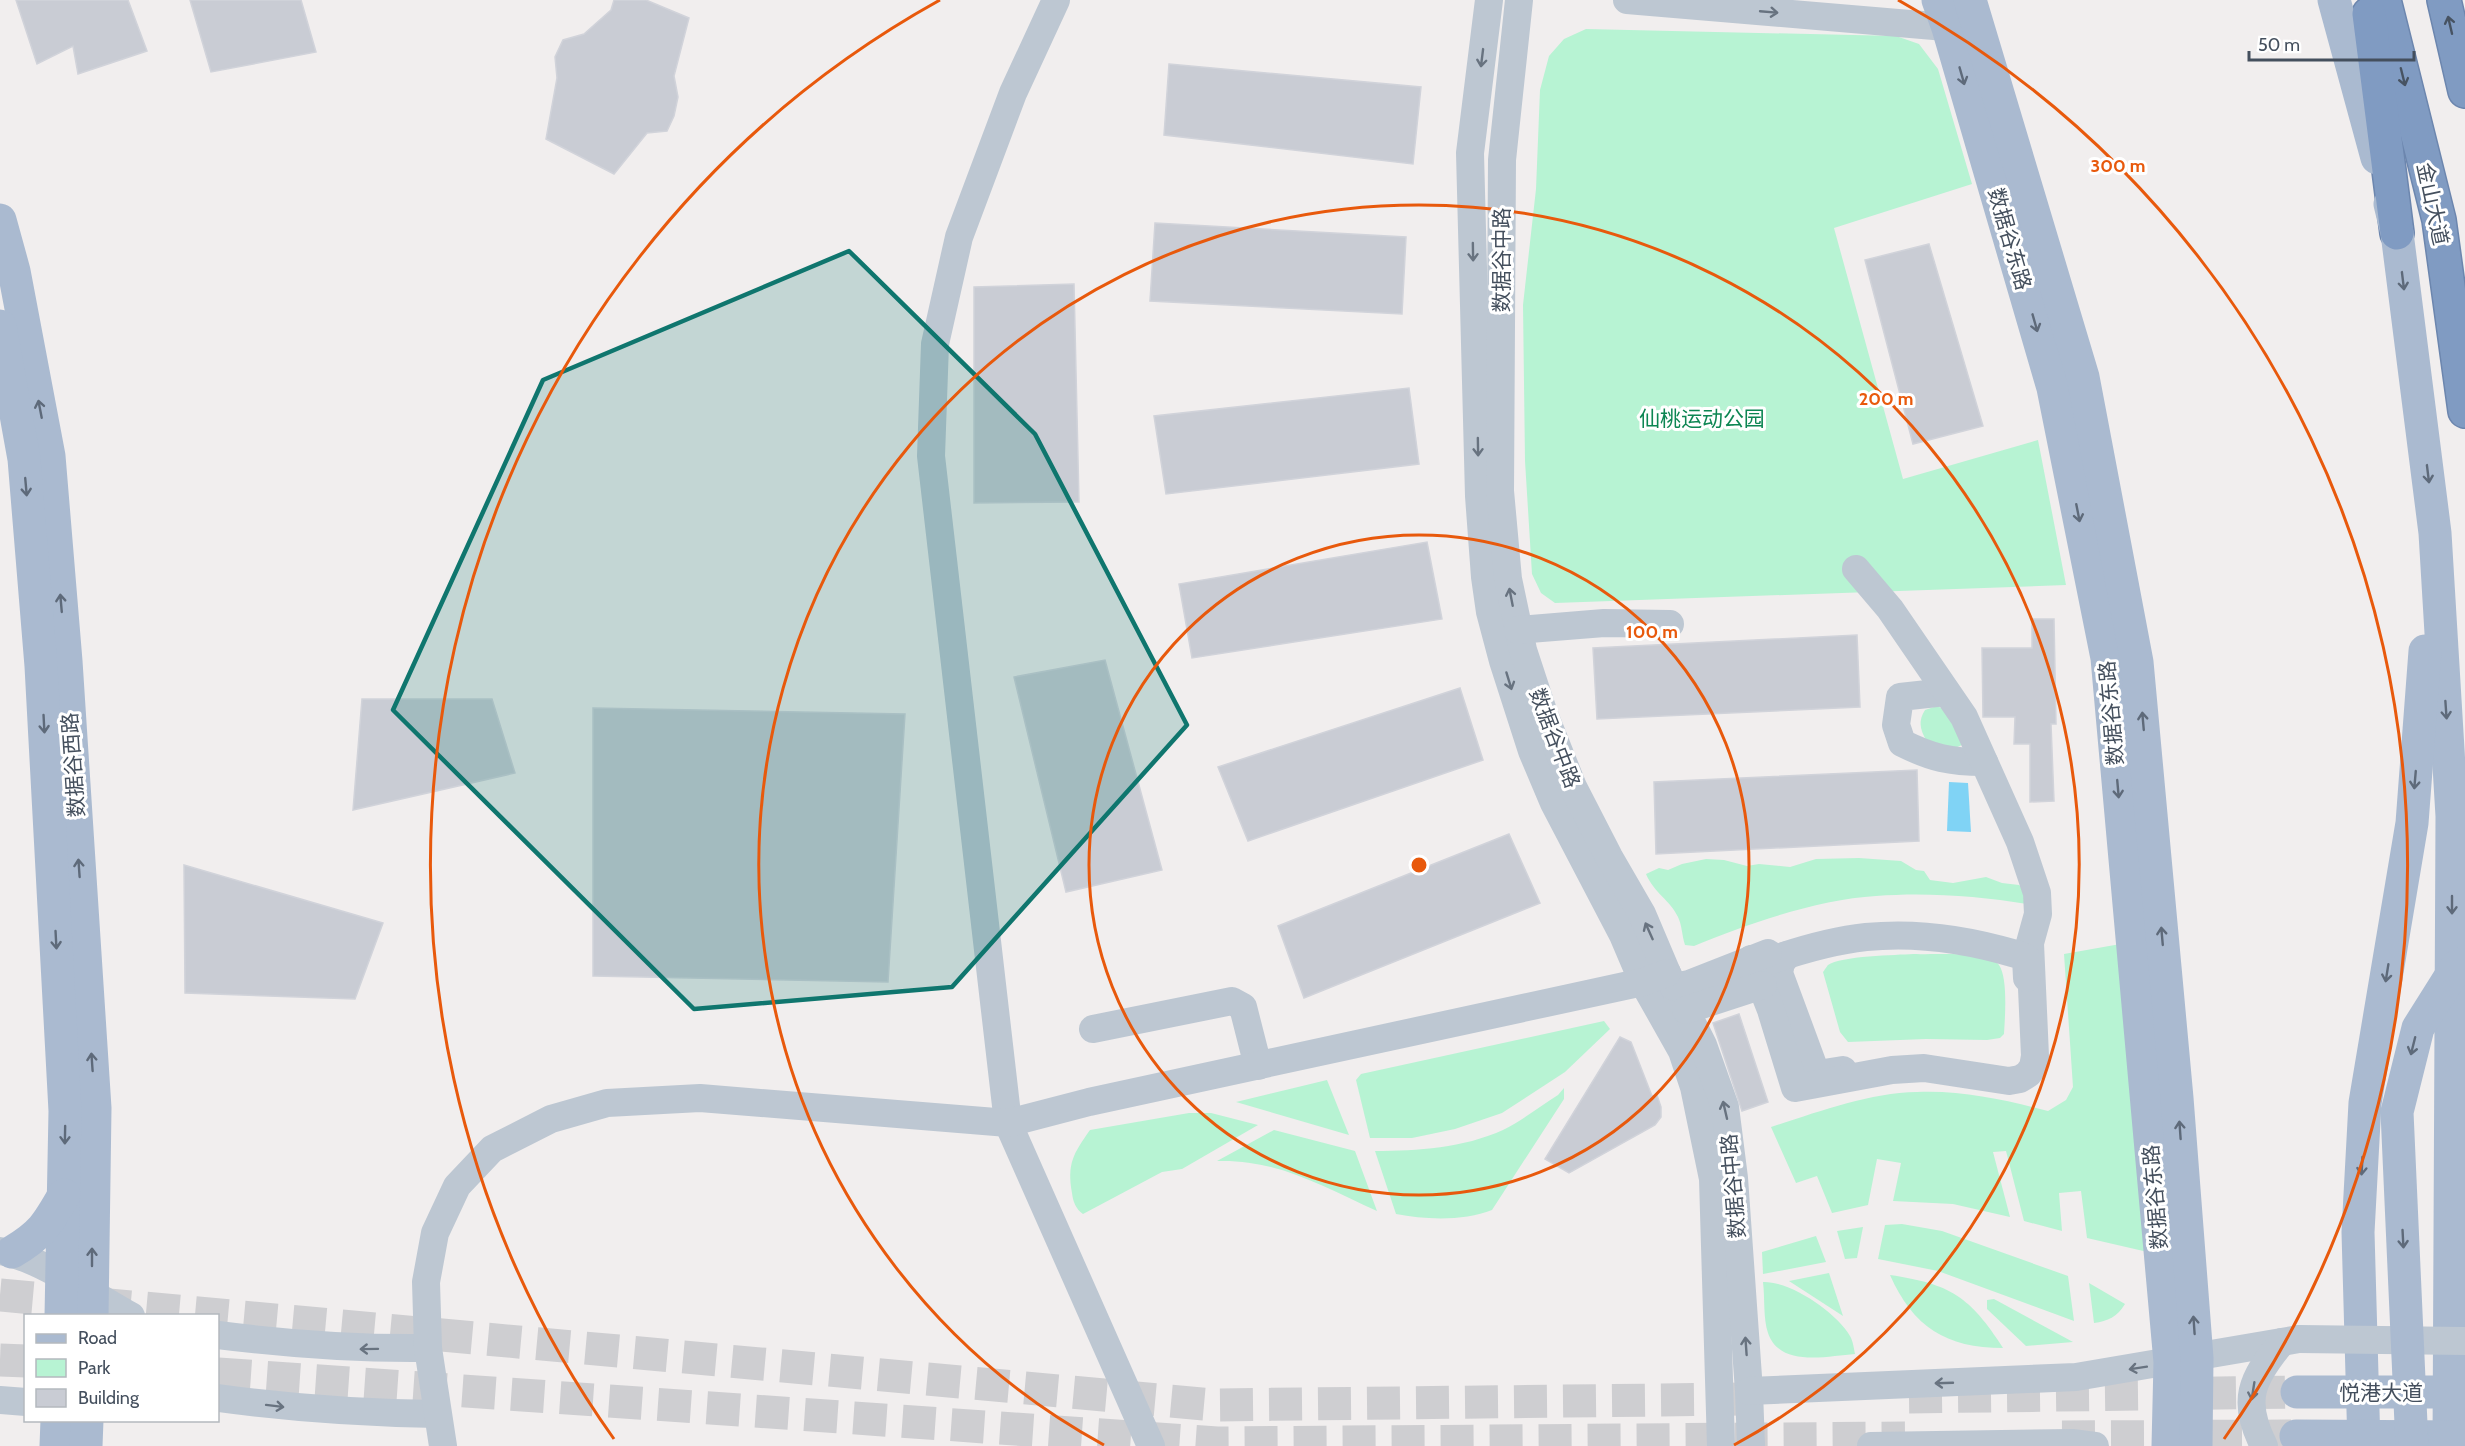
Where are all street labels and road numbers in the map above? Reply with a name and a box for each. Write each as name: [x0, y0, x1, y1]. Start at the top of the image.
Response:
street label: 金山大道: [2412, 160, 2454, 248]
street label: 数据谷东路: [1984, 185, 2036, 293]
street label: 数据谷中路: [1489, 208, 1514, 313]
street label: 数据谷东路: [2094, 660, 2128, 766]
street label: 数据谷中路: [1525, 685, 1585, 791]
street label: 数据谷西路: [57, 712, 89, 818]
street label: 数据谷中路: [1716, 1133, 1750, 1239]
street label: 数据谷东路: [2138, 1144, 2172, 1250]
street label: 悦港大道: [2339, 1380, 2423, 1405]

